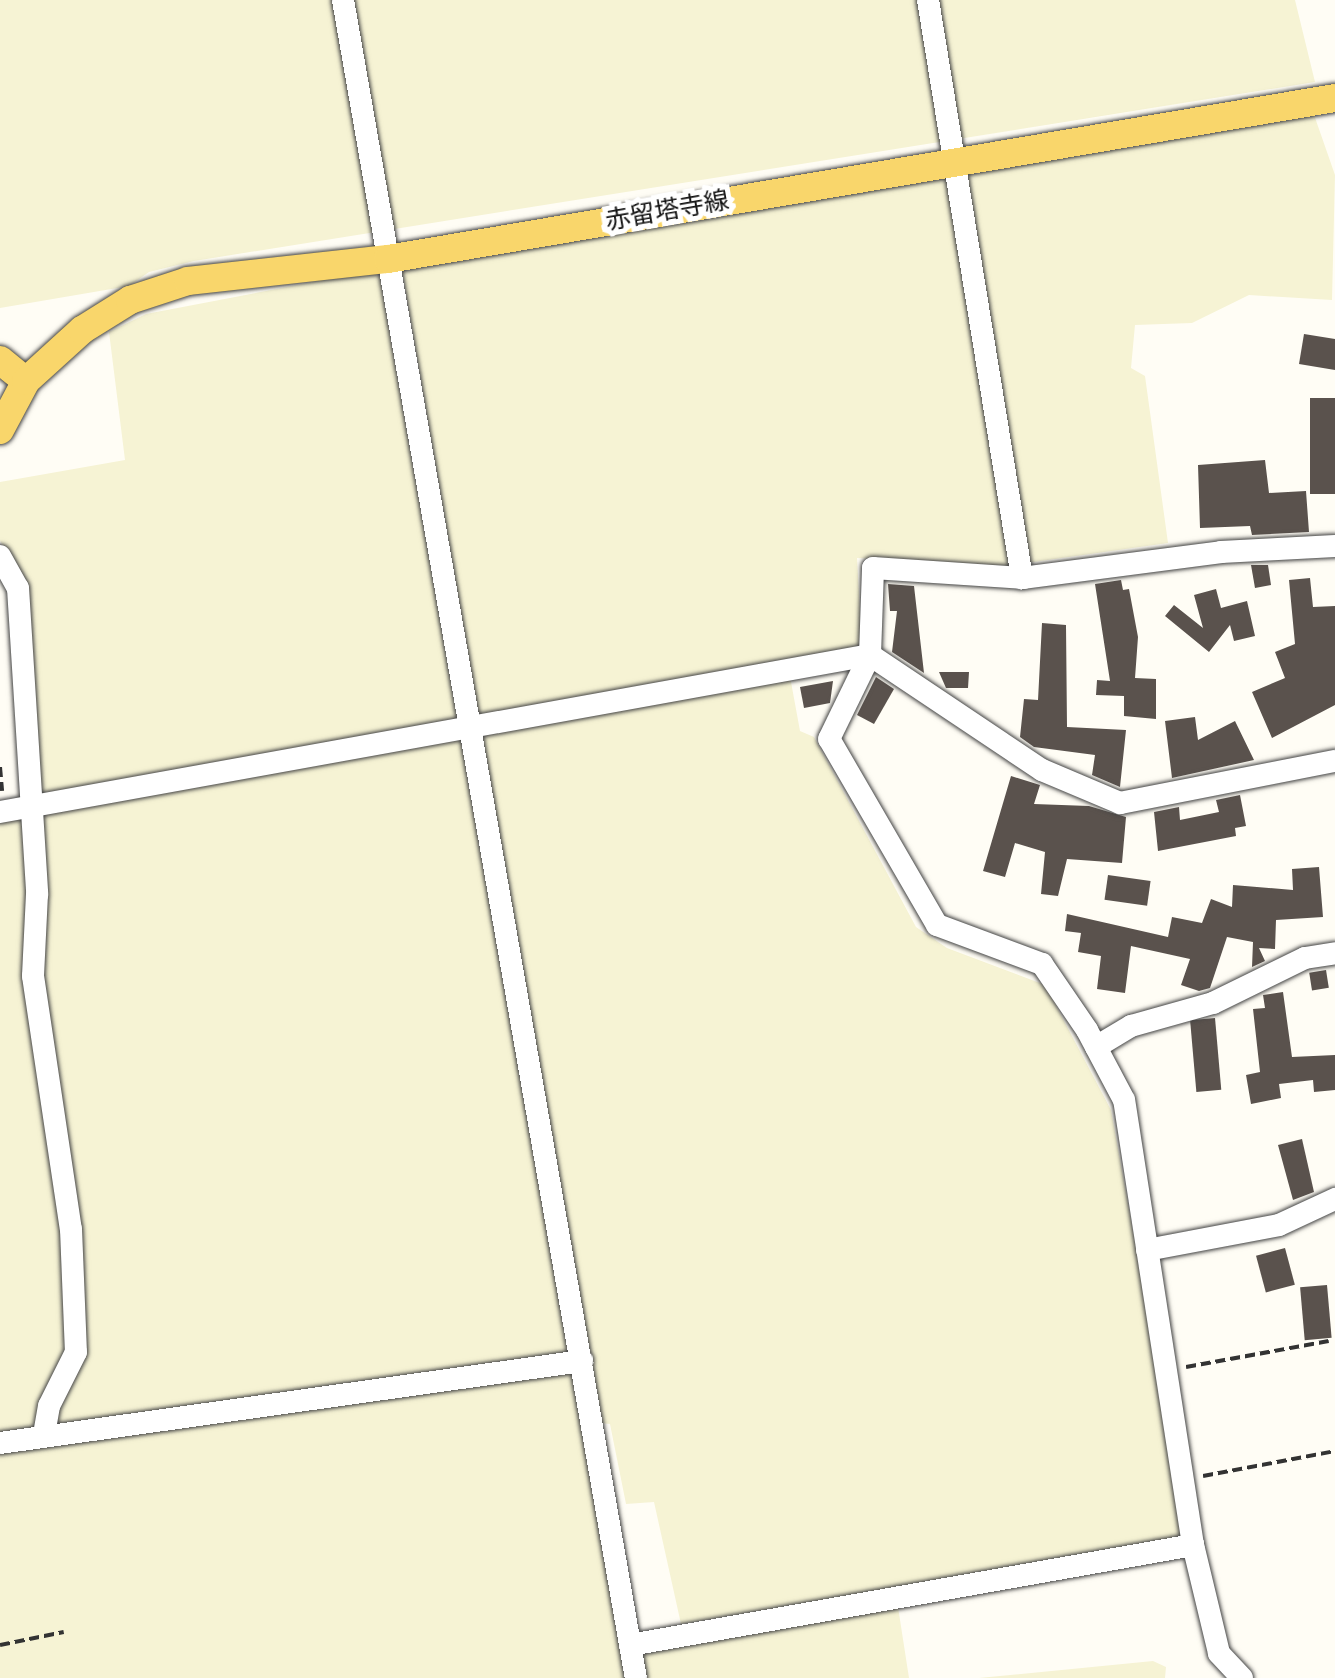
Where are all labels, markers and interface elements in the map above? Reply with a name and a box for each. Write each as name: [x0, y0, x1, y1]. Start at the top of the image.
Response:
street label: 赤留塔寺線: [603, 184, 731, 236]

